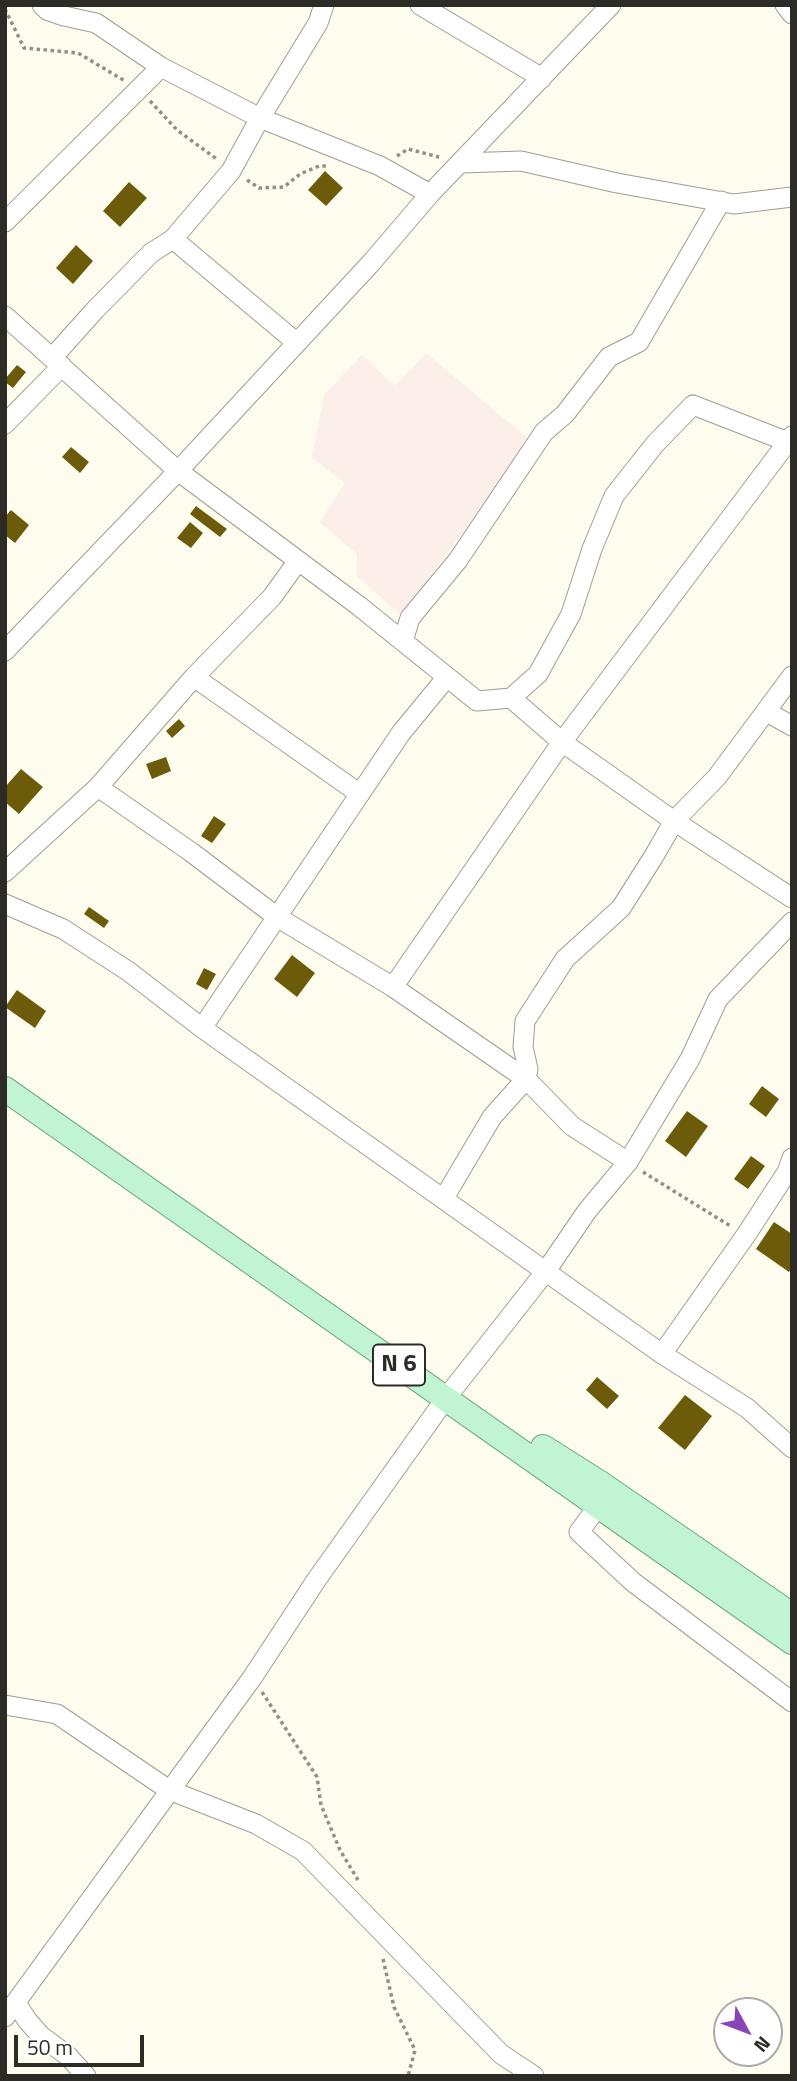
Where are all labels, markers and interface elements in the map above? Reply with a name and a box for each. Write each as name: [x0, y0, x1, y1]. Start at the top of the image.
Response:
road number: N 6: [373, 1344, 425, 1386]
north arrow: [713, 1997, 783, 2067]
scale bar: [18, 2022, 147, 2066]
text: N: [747, 2030, 778, 2059]
text: 50 m: [27, 2031, 73, 2063]

